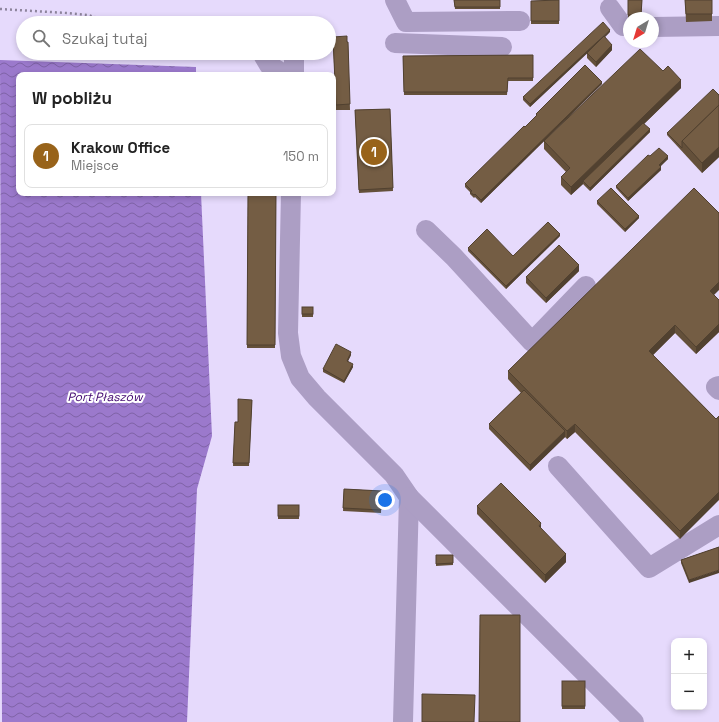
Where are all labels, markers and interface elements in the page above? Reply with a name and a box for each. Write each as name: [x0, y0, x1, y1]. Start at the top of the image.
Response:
north arrow: [623, 12, 659, 48]
search box: [16, 16, 336, 60]
icon: search: [30, 27, 52, 49]
text: Szukaj tutaj: [62, 29, 148, 48]
text: W pobliżu: [32, 87, 112, 109]
pin: 1: [361, 137, 387, 167]
text: Krakow Office: [71, 138, 170, 157]
text: 1: [43, 148, 49, 165]
text: 150 m: [283, 148, 319, 165]
text: Miejsce: [71, 157, 119, 174]
water label: Port Płaszów: [67, 389, 144, 405]
your location: [375, 490, 395, 510]
map controls: [671, 638, 707, 710]
button: +: [671, 638, 707, 674]
button: −: [671, 674, 707, 710]

